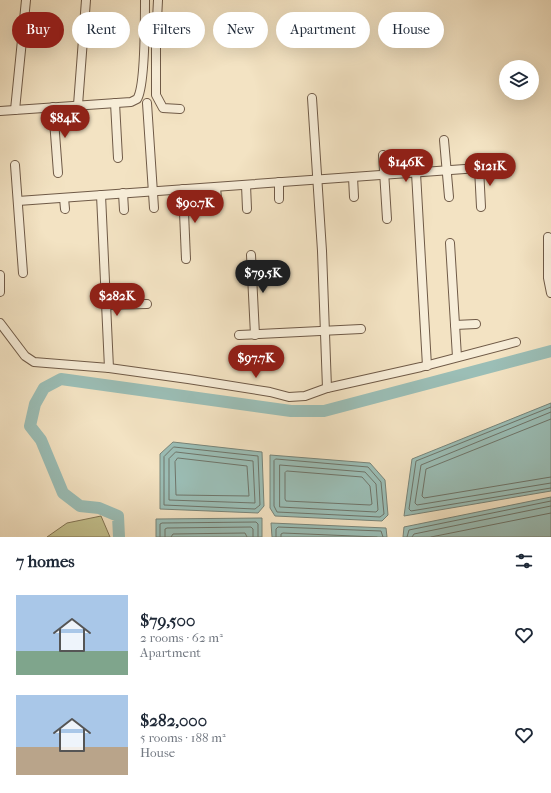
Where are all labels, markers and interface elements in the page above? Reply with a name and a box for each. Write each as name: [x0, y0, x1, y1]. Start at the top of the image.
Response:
chip: Buy: [12, 12, 64, 48]
chip: Rent: [72, 12, 130, 48]
chip: Filters: [138, 12, 205, 48]
chip: New: [213, 12, 268, 48]
chip: Apartment: [276, 12, 370, 48]
chip: House: [378, 12, 444, 48]
map controls: [499, 60, 539, 100]
button: layers: [499, 60, 539, 100]
pin: $84K: [41, 105, 89, 139]
text: $84K: [50, 110, 80, 125]
pin: $146K: [378, 149, 434, 183]
pin: $121K: [462, 153, 518, 187]
text: $146K: [388, 154, 424, 169]
text: $121K: [474, 158, 506, 173]
pin: $90.7K: [162, 190, 228, 224]
text: $90.7K: [176, 195, 214, 210]
pin: $79.5K: [230, 260, 296, 294]
text: $79.5K: [244, 265, 282, 280]
pin: $282K: [89, 283, 145, 317]
text: $282K: [99, 288, 135, 303]
pin: $97.7K: [223, 345, 289, 379]
text: $97.7K: [237, 350, 275, 365]
icon: filters: [513, 550, 535, 572]
text: 7 homes: [16, 551, 75, 571]
text: $79,500: [140, 610, 195, 630]
icon: home: [48, 611, 96, 659]
icon: heart: [513, 624, 535, 646]
text: 2 rooms · 62 m²: [140, 630, 223, 645]
text: Apartment: [140, 645, 201, 660]
text: $282,000: [140, 710, 207, 730]
icon: home: [48, 711, 96, 759]
icon: heart: [513, 724, 535, 746]
text: 5 rooms · 188 m²: [140, 730, 226, 745]
text: House: [140, 745, 175, 760]

